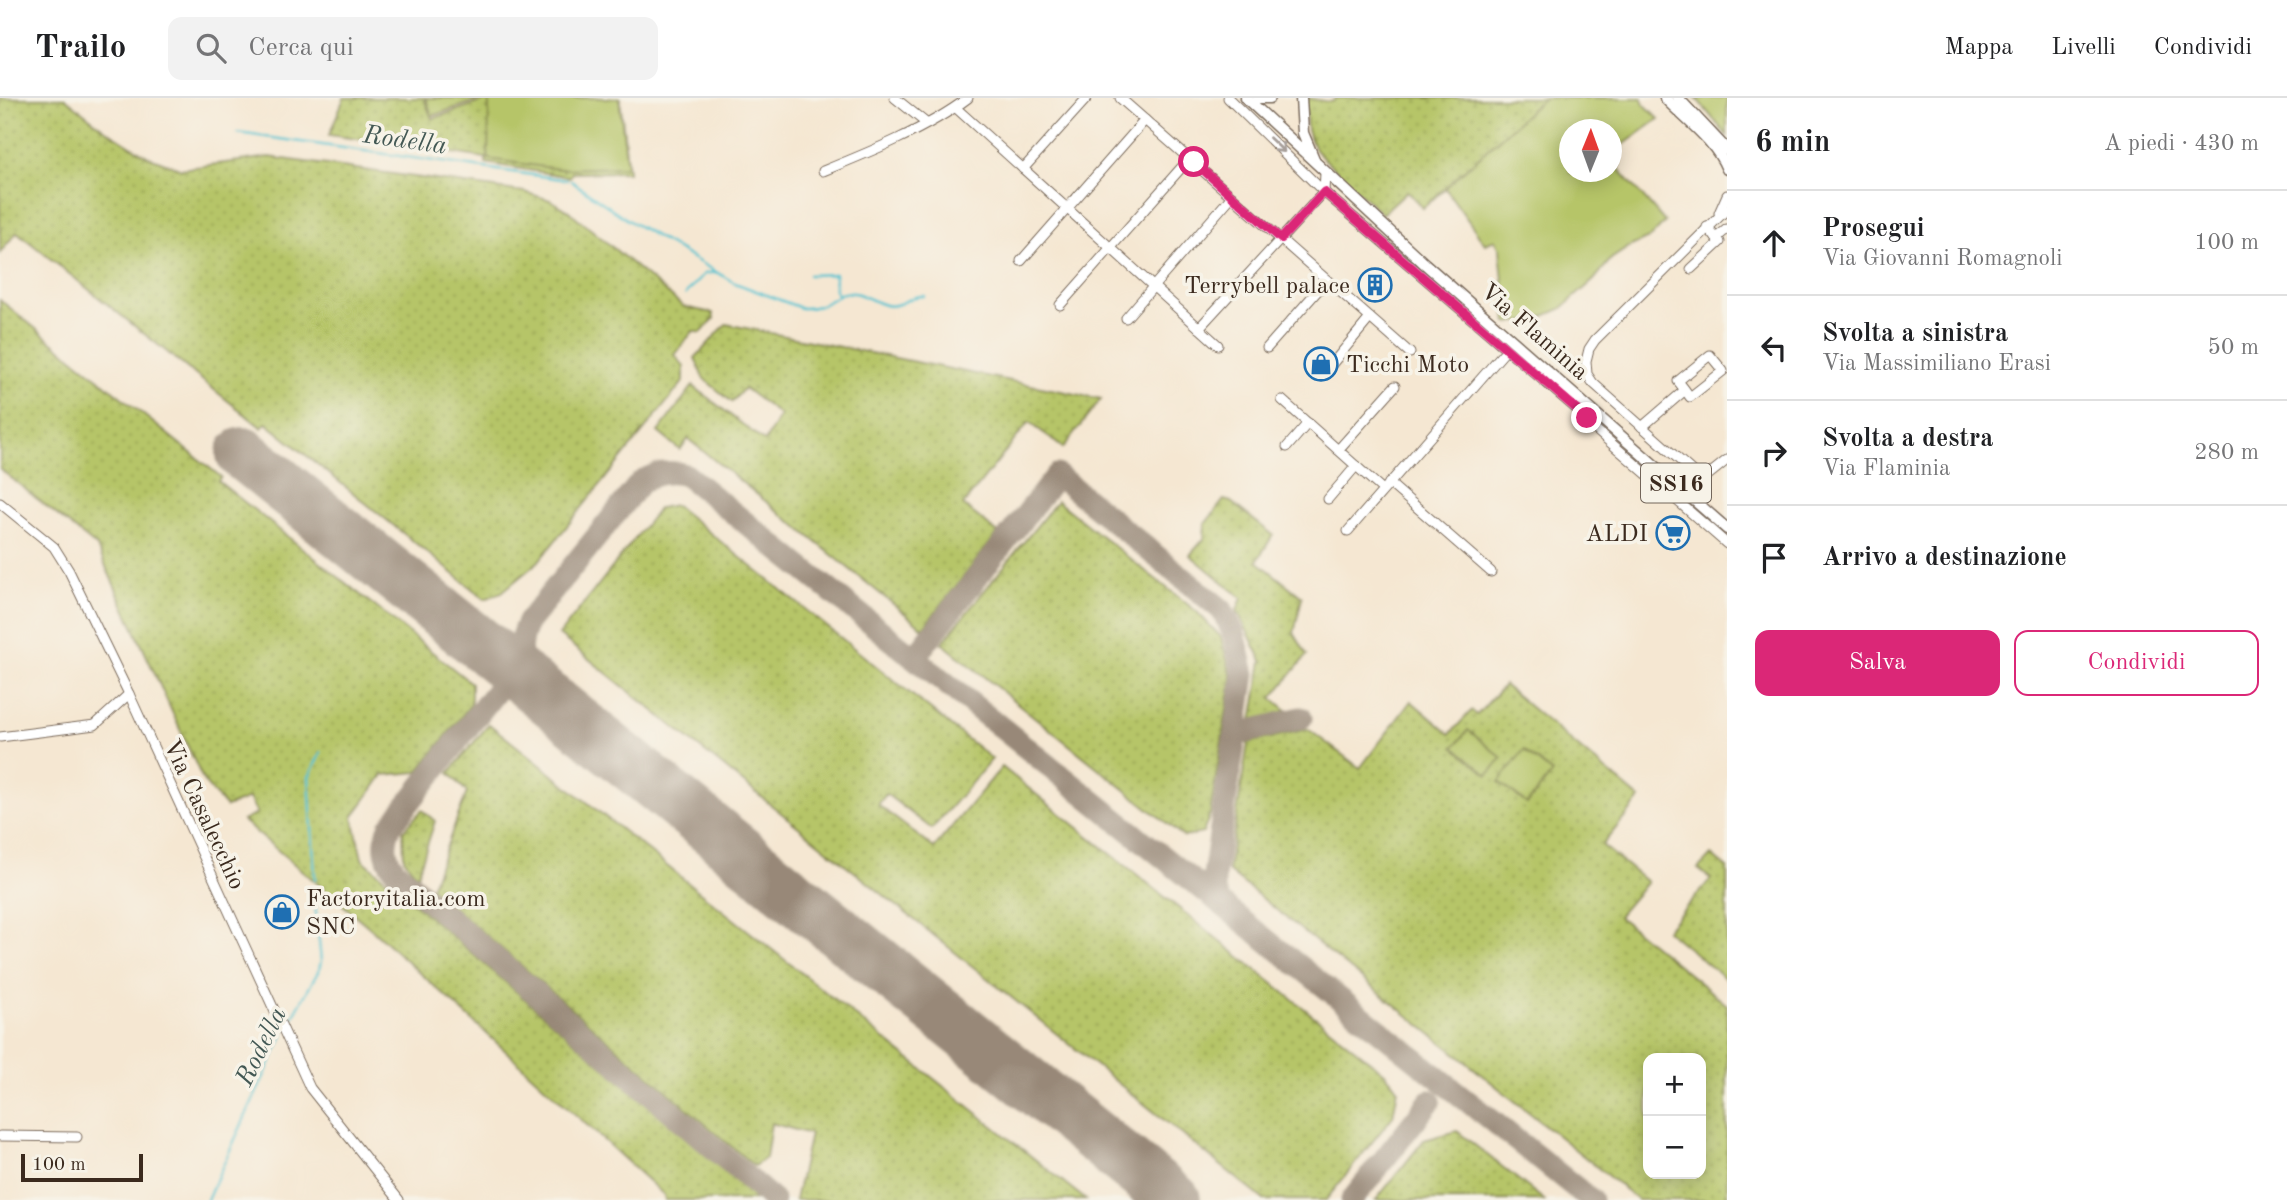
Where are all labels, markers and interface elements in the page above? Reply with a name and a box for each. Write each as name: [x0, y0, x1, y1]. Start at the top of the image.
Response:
search box: [168, 17, 658, 80]
icon: search: [192, 29, 230, 67]
text: Trailo: [35, 32, 126, 65]
text: Cerca qui: [248, 35, 354, 61]
text: Mappa: [1945, 36, 2013, 60]
text: Livelli: [2051, 36, 2116, 60]
text: Condividi: [2154, 36, 2252, 60]
north arrow: [1559, 119, 1622, 182]
water label: Rodella: [360, 122, 448, 160]
text: 6 min: [1755, 128, 1830, 158]
text: A piedi · 430 m: [2104, 132, 2259, 155]
one-way arrow: [1268, 136, 1285, 153]
route start: [1178, 146, 1209, 177]
text: Prosegui: [1822, 216, 1925, 242]
icon: ahead: [1755, 224, 1793, 262]
text: 100 m: [2194, 231, 2259, 254]
text: Via Giovanni Romagnoli: [1822, 247, 2062, 270]
building icon: Terrybell palace: [1356, 266, 1394, 304]
place label: Terrybell palace: [1184, 275, 1350, 299]
street label: Via Flaminia: [1475, 280, 1592, 386]
text: Svolta a sinistra: [1822, 321, 2008, 347]
icon: left: [1755, 329, 1793, 367]
text: 50 m: [2208, 336, 2259, 359]
shop icon: Ticchi Moto: [1302, 345, 1340, 383]
text: Via Massimiliano Erasi: [1822, 352, 2051, 375]
place label: Ticchi Moto: [1346, 354, 1469, 378]
route end: [1571, 402, 1602, 433]
text: Svolta a destra: [1822, 426, 1993, 452]
icon: right: [1755, 434, 1793, 472]
text: 280 m: [2194, 441, 2259, 464]
text: Via Flaminia: [1822, 457, 1950, 480]
road number: SS16: [1641, 464, 1711, 502]
supermarket icon: ALDI: [1654, 514, 1692, 552]
place label: ALDI: [1585, 523, 1648, 547]
icon: arrive: [1755, 539, 1793, 577]
text: Arrivo a destinazione: [1822, 545, 2067, 571]
button: Salva: [1755, 630, 2000, 696]
button: Condividi: [2014, 630, 2259, 696]
street label: Via Casalecchio: [158, 736, 248, 894]
place label: Factoryitalia.com SNC: [306, 888, 486, 940]
shop icon: Factoryitalia.com SNC: [263, 893, 301, 931]
water label: Rodella: [231, 1003, 292, 1091]
map controls: [1643, 1053, 1706, 1179]
button: +: [1643, 1053, 1706, 1116]
button: −: [1643, 1116, 1706, 1179]
scale bar: [21, 1151, 144, 1183]
text: 100 m: [32, 1156, 85, 1175]

